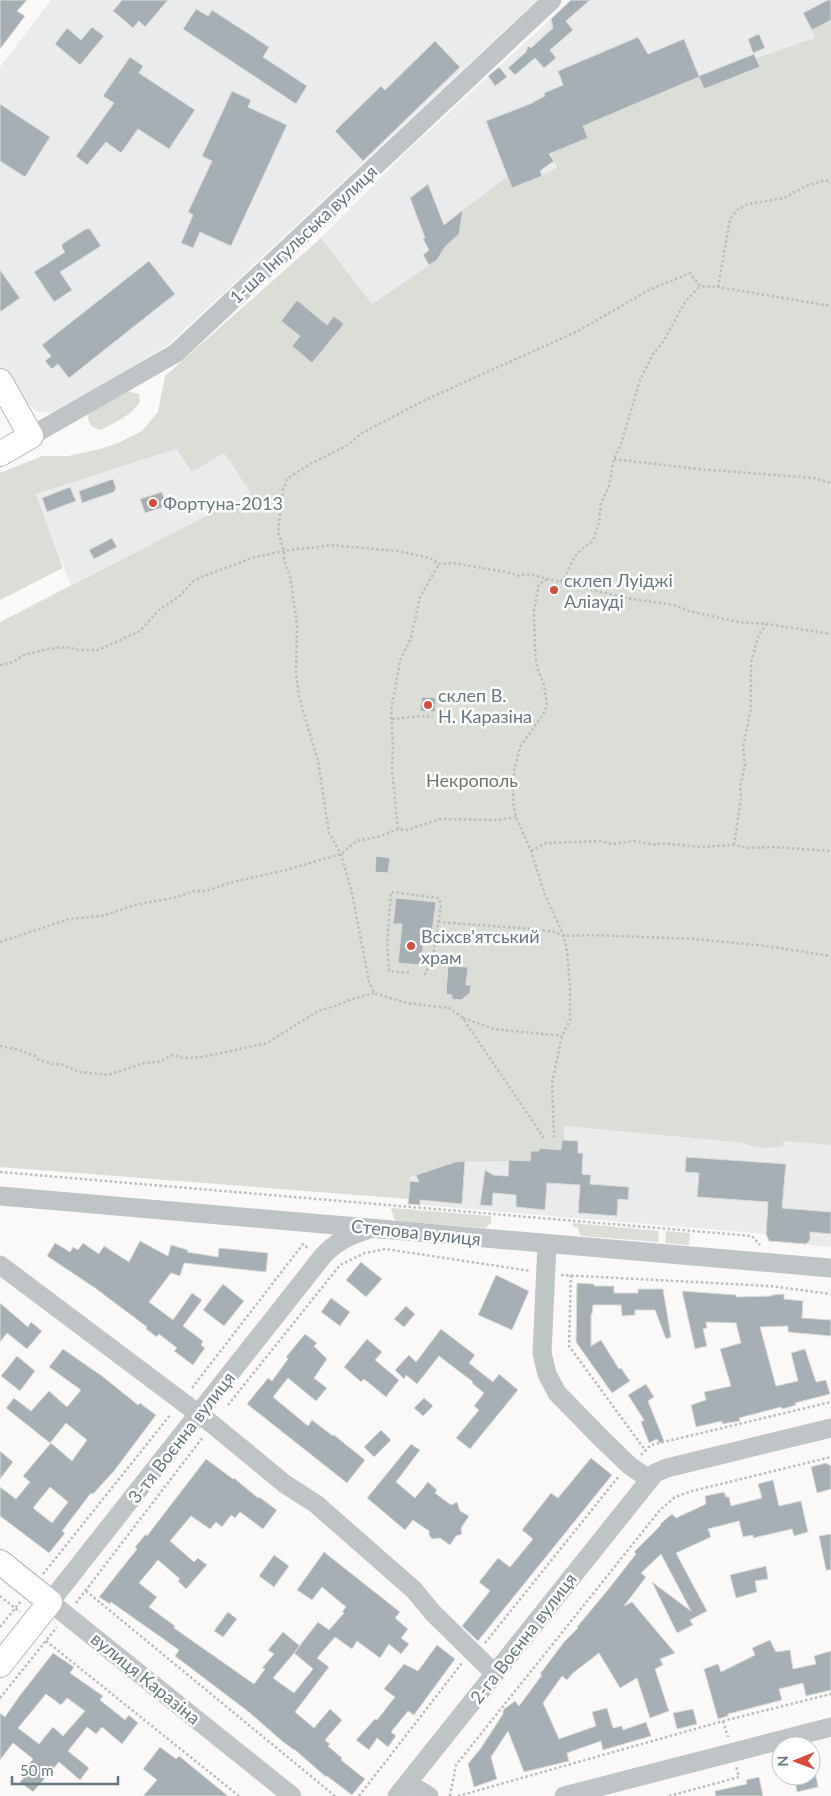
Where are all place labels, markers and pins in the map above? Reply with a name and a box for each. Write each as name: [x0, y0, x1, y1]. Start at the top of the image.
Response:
place label: Фортуна-2013: [163, 492, 283, 514]
marker: Фортуна-2013: [147, 497, 159, 509]
place label: склеп Луіджі Аліауді: [564, 569, 673, 612]
marker: склеп Луіджі Аліауді: [548, 584, 560, 596]
place label: склеп В. Н. Каразіна: [438, 684, 532, 727]
marker: склеп В. Н. Каразіна: [422, 699, 434, 711]
place label: Всіхсв'ятський храм: [421, 925, 540, 968]
marker: Всіхсв'ятський храм: [405, 940, 417, 952]

